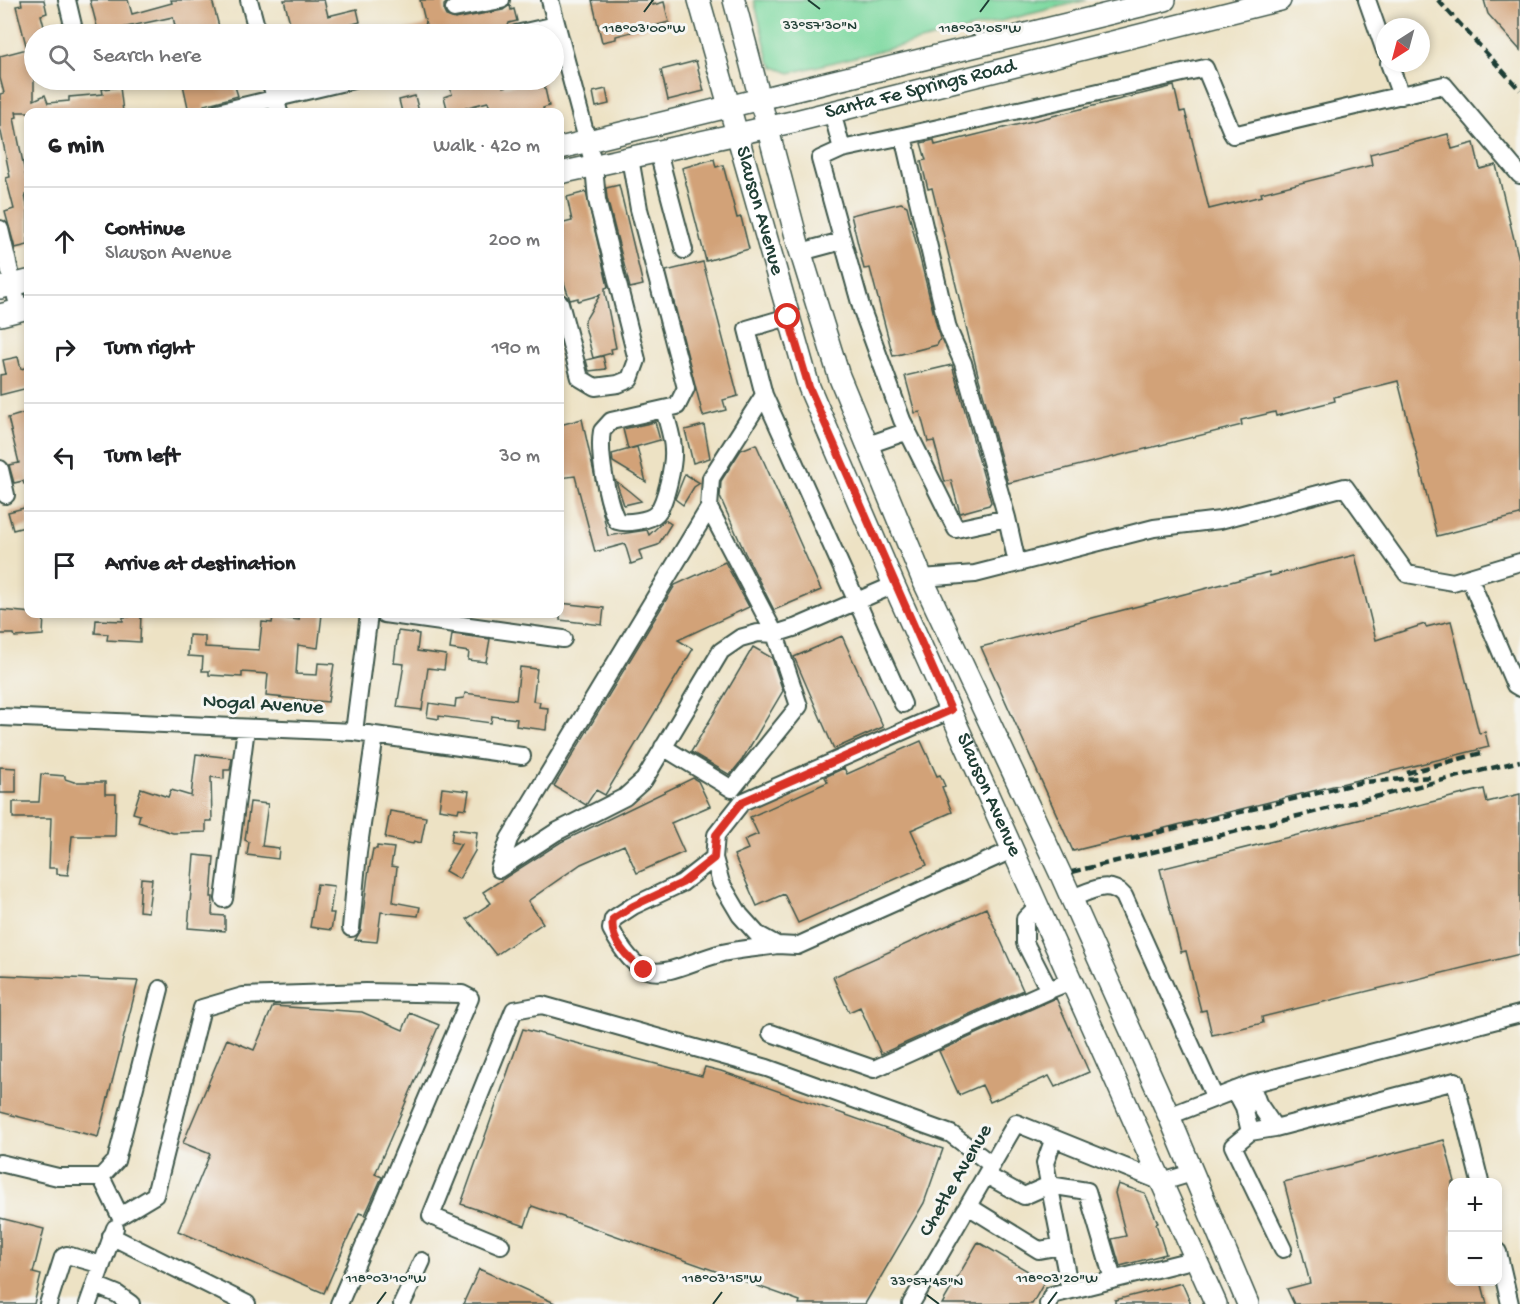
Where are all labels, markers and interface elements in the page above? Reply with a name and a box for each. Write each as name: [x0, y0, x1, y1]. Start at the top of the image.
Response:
text: 33°57'30"N: [782, 17, 857, 35]
north arrow: [1376, 18, 1430, 72]
text: 118°03'00"W: [601, 20, 686, 38]
text: 118°03'05"W: [938, 20, 1022, 38]
search box: [24, 24, 564, 90]
icon: search: [45, 41, 78, 74]
text: Search here: [93, 44, 201, 70]
street label: Santa Fe Springs Road: [822, 54, 1020, 126]
text: 6 min: [48, 132, 104, 163]
text: Walk · 420 m: [433, 136, 540, 159]
street label: Slauson Avenue: [729, 143, 789, 279]
text: Continue: [105, 217, 185, 243]
icon: ahead: [48, 225, 81, 258]
text: 200 m: [489, 230, 540, 253]
text: Slauson Avenue: [105, 243, 231, 266]
route start: [774, 303, 800, 329]
icon: right: [48, 333, 81, 366]
text: Turn right: [105, 336, 193, 362]
text: 190 m: [492, 338, 540, 361]
icon: left: [48, 441, 81, 474]
text: Turn left: [105, 444, 179, 470]
text: 30 m: [499, 446, 540, 469]
icon: arrive: [48, 549, 81, 582]
text: Arrive at destination: [105, 552, 295, 578]
street label: Nogal Avenue: [202, 690, 325, 722]
street label: Slauson Avenue: [950, 729, 1027, 862]
route end: [630, 956, 656, 982]
street label: Chetle Avenue: [915, 1119, 1000, 1242]
map controls: [1448, 1178, 1502, 1286]
button: +: [1448, 1178, 1502, 1232]
button: −: [1448, 1232, 1502, 1286]
text: 118°03'10"W: [345, 1270, 427, 1288]
text: 118°03'15"W: [681, 1270, 762, 1288]
text: 118°03'20"W: [1015, 1270, 1098, 1288]
text: 33°57'45"N: [890, 1273, 964, 1291]

